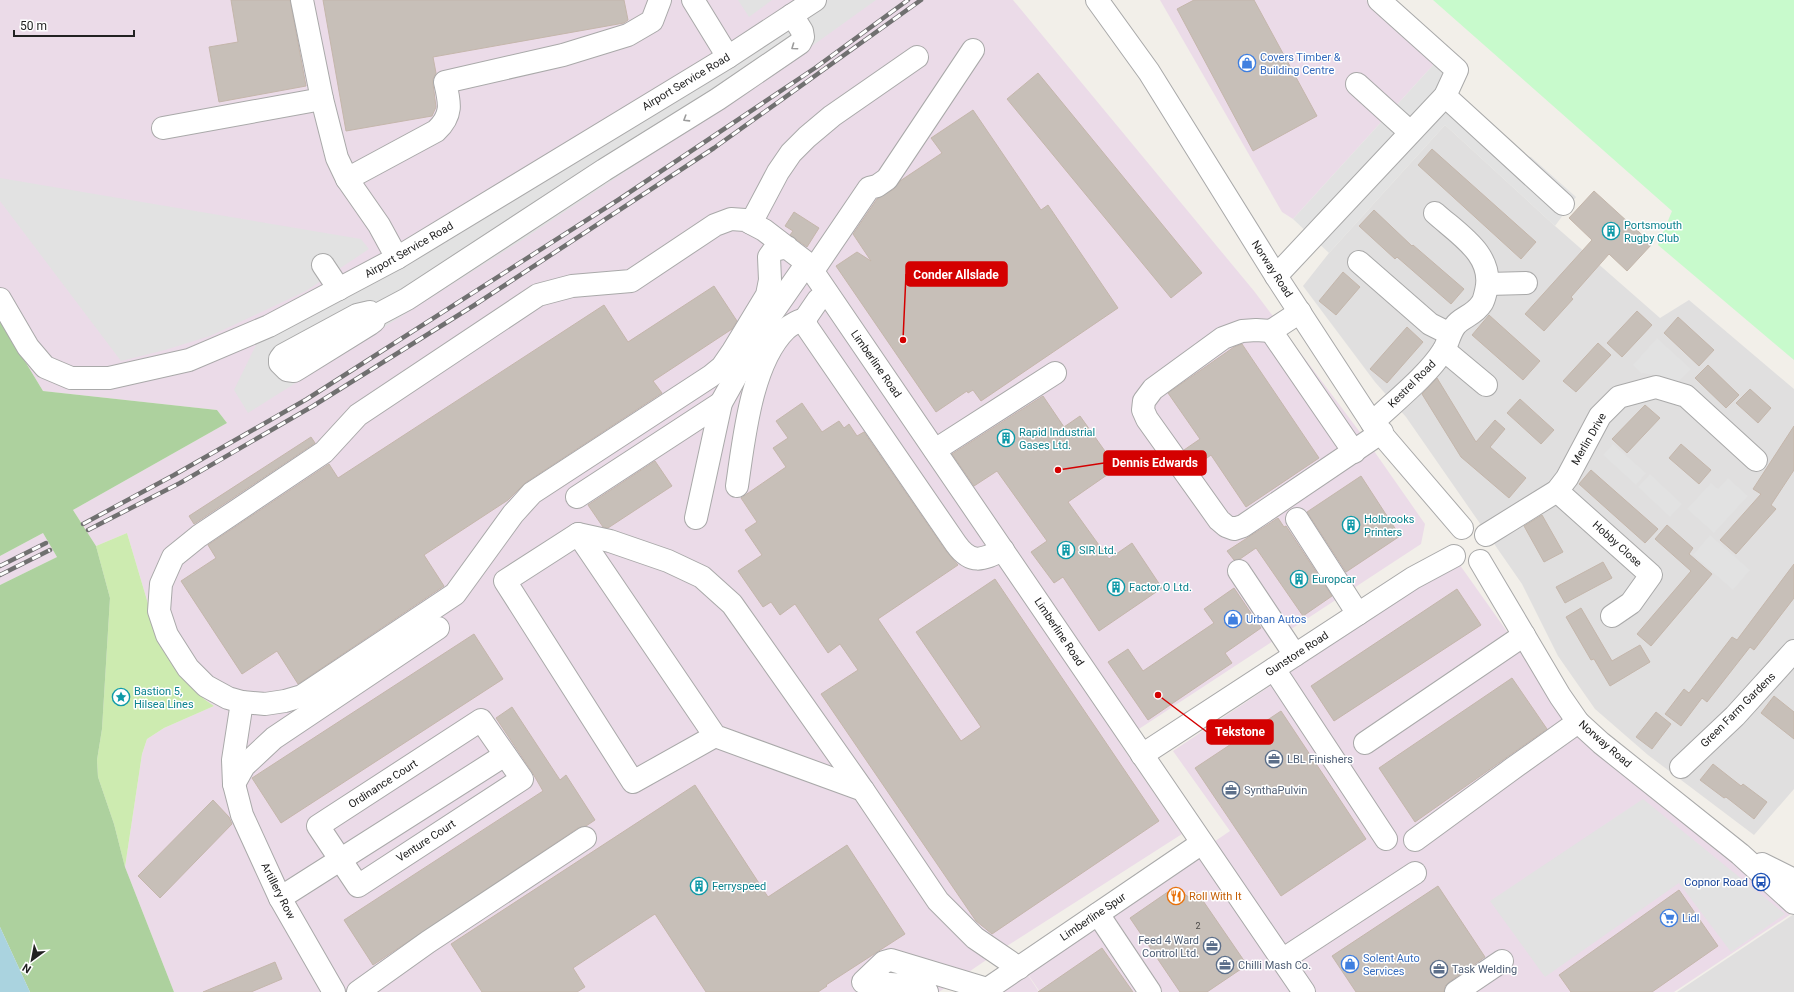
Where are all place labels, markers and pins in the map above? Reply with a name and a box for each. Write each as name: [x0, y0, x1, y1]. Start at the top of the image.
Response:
place label: Covers Timber & Building Centre: [1260, 51, 1341, 77]
shop icon: Covers Timber & Building Centre: [1237, 53, 1257, 73]
place label: Portsmouth Rugby Club: [1624, 219, 1682, 245]
building icon: Portsmouth Rugby Club: [1601, 221, 1621, 241]
callout: Conder Allslade: [906, 262, 1007, 286]
place label: Rapid Industrial Gases Ltd.: [1019, 426, 1095, 452]
building icon: Rapid Industrial Gases Ltd.: [996, 428, 1016, 448]
callout: Dennis Edwards: [1104, 451, 1206, 475]
place label: Holbrooks Printers: [1364, 513, 1415, 539]
building icon: Holbrooks Printers: [1341, 515, 1361, 535]
building icon: SIR Ltd.: [1056, 540, 1076, 560]
place label: SIR Ltd.: [1079, 544, 1117, 557]
building icon: Europcar: [1289, 569, 1309, 589]
place label: Europcar: [1312, 573, 1356, 586]
building icon: Factor O Ltd.: [1106, 577, 1126, 597]
place label: Factor O Ltd.: [1129, 581, 1192, 594]
shop icon: Urban Autos: [1223, 609, 1243, 629]
place label: Urban Autos: [1246, 613, 1307, 626]
place label: Bastion 5, Hilsea Lines: [134, 685, 194, 711]
place icon: Bastion 5, Hilsea Lines: [111, 687, 131, 707]
callout: Tekstone: [1207, 720, 1273, 744]
office icon: LBL Finishers: [1264, 749, 1284, 769]
place label: LBL Finishers: [1287, 753, 1353, 766]
office icon: SynthaPulvin: [1221, 780, 1241, 800]
place label: SynthaPulvin: [1244, 784, 1307, 797]
bus stop icon: Copnor Road: [1751, 872, 1771, 892]
building icon: Ferryspeed: [689, 876, 709, 896]
place label: Copnor Road: [1684, 876, 1748, 889]
place label: Ferryspeed: [712, 880, 766, 893]
restaurant icon: Roll With It: [1166, 886, 1186, 906]
place label: Roll With It: [1189, 890, 1242, 903]
supermarket icon: Lidl: [1659, 908, 1679, 928]
place label: Lidl: [1682, 912, 1699, 925]
place label: Feed 4 Ward Control Ltd.: [1138, 934, 1199, 960]
office icon: Feed 4 Ward Control Ltd.: [1202, 936, 1222, 956]
place label: Solent Auto Services: [1363, 952, 1420, 978]
shop icon: Solent Auto Services: [1340, 954, 1360, 974]
office icon: Chilli Mash Co.: [1215, 955, 1235, 975]
place label: Chilli Mash Co.: [1238, 959, 1311, 972]
office icon: Task Welding: [1429, 959, 1449, 979]
place label: Task Welding: [1452, 963, 1517, 976]

